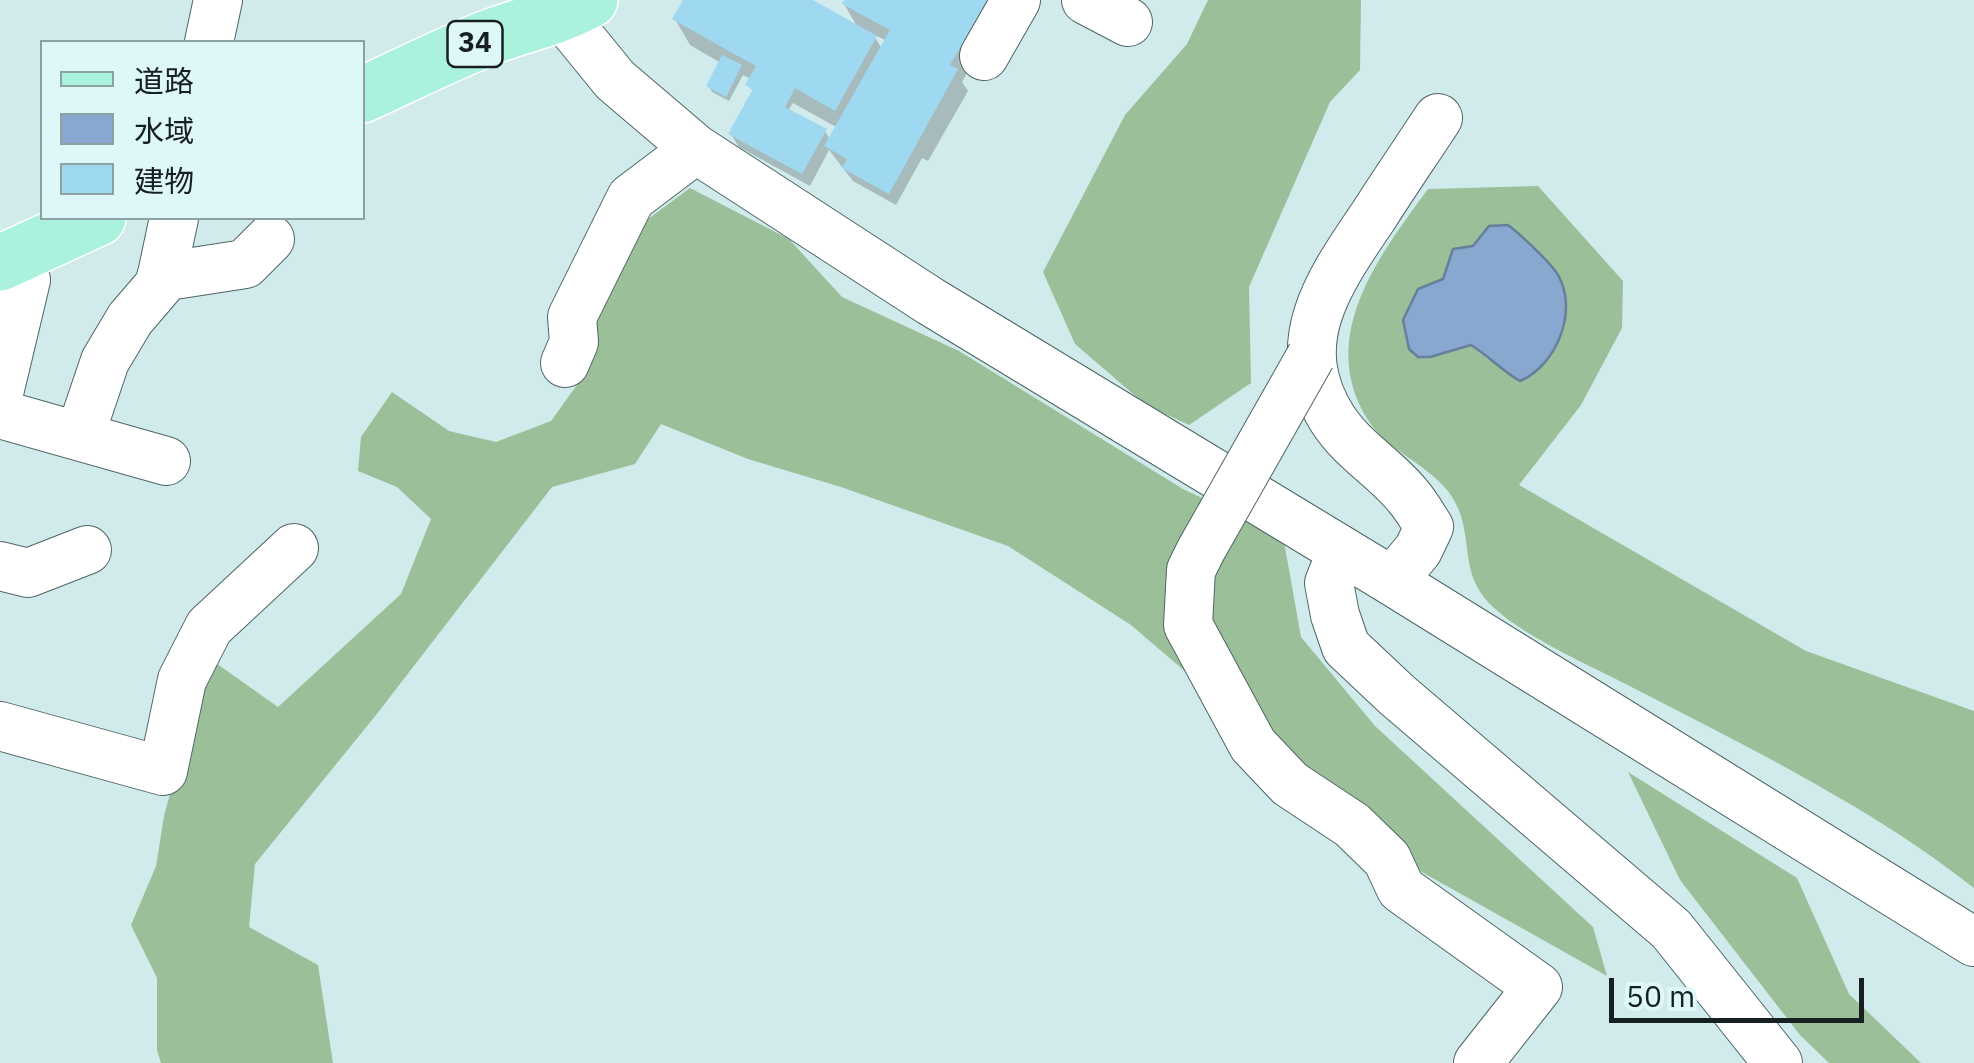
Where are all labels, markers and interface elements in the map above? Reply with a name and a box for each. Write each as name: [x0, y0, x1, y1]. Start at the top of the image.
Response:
road number: 34: [448, 21, 502, 67]
legend: [40, 40, 365, 220]
text: 道路: [134, 61, 194, 100]
text: 水域: [134, 111, 194, 150]
text: 建物: [134, 161, 194, 200]
scale bar: [1614, 958, 1869, 1020]
text: 50 m: [1626, 976, 1695, 1015]

